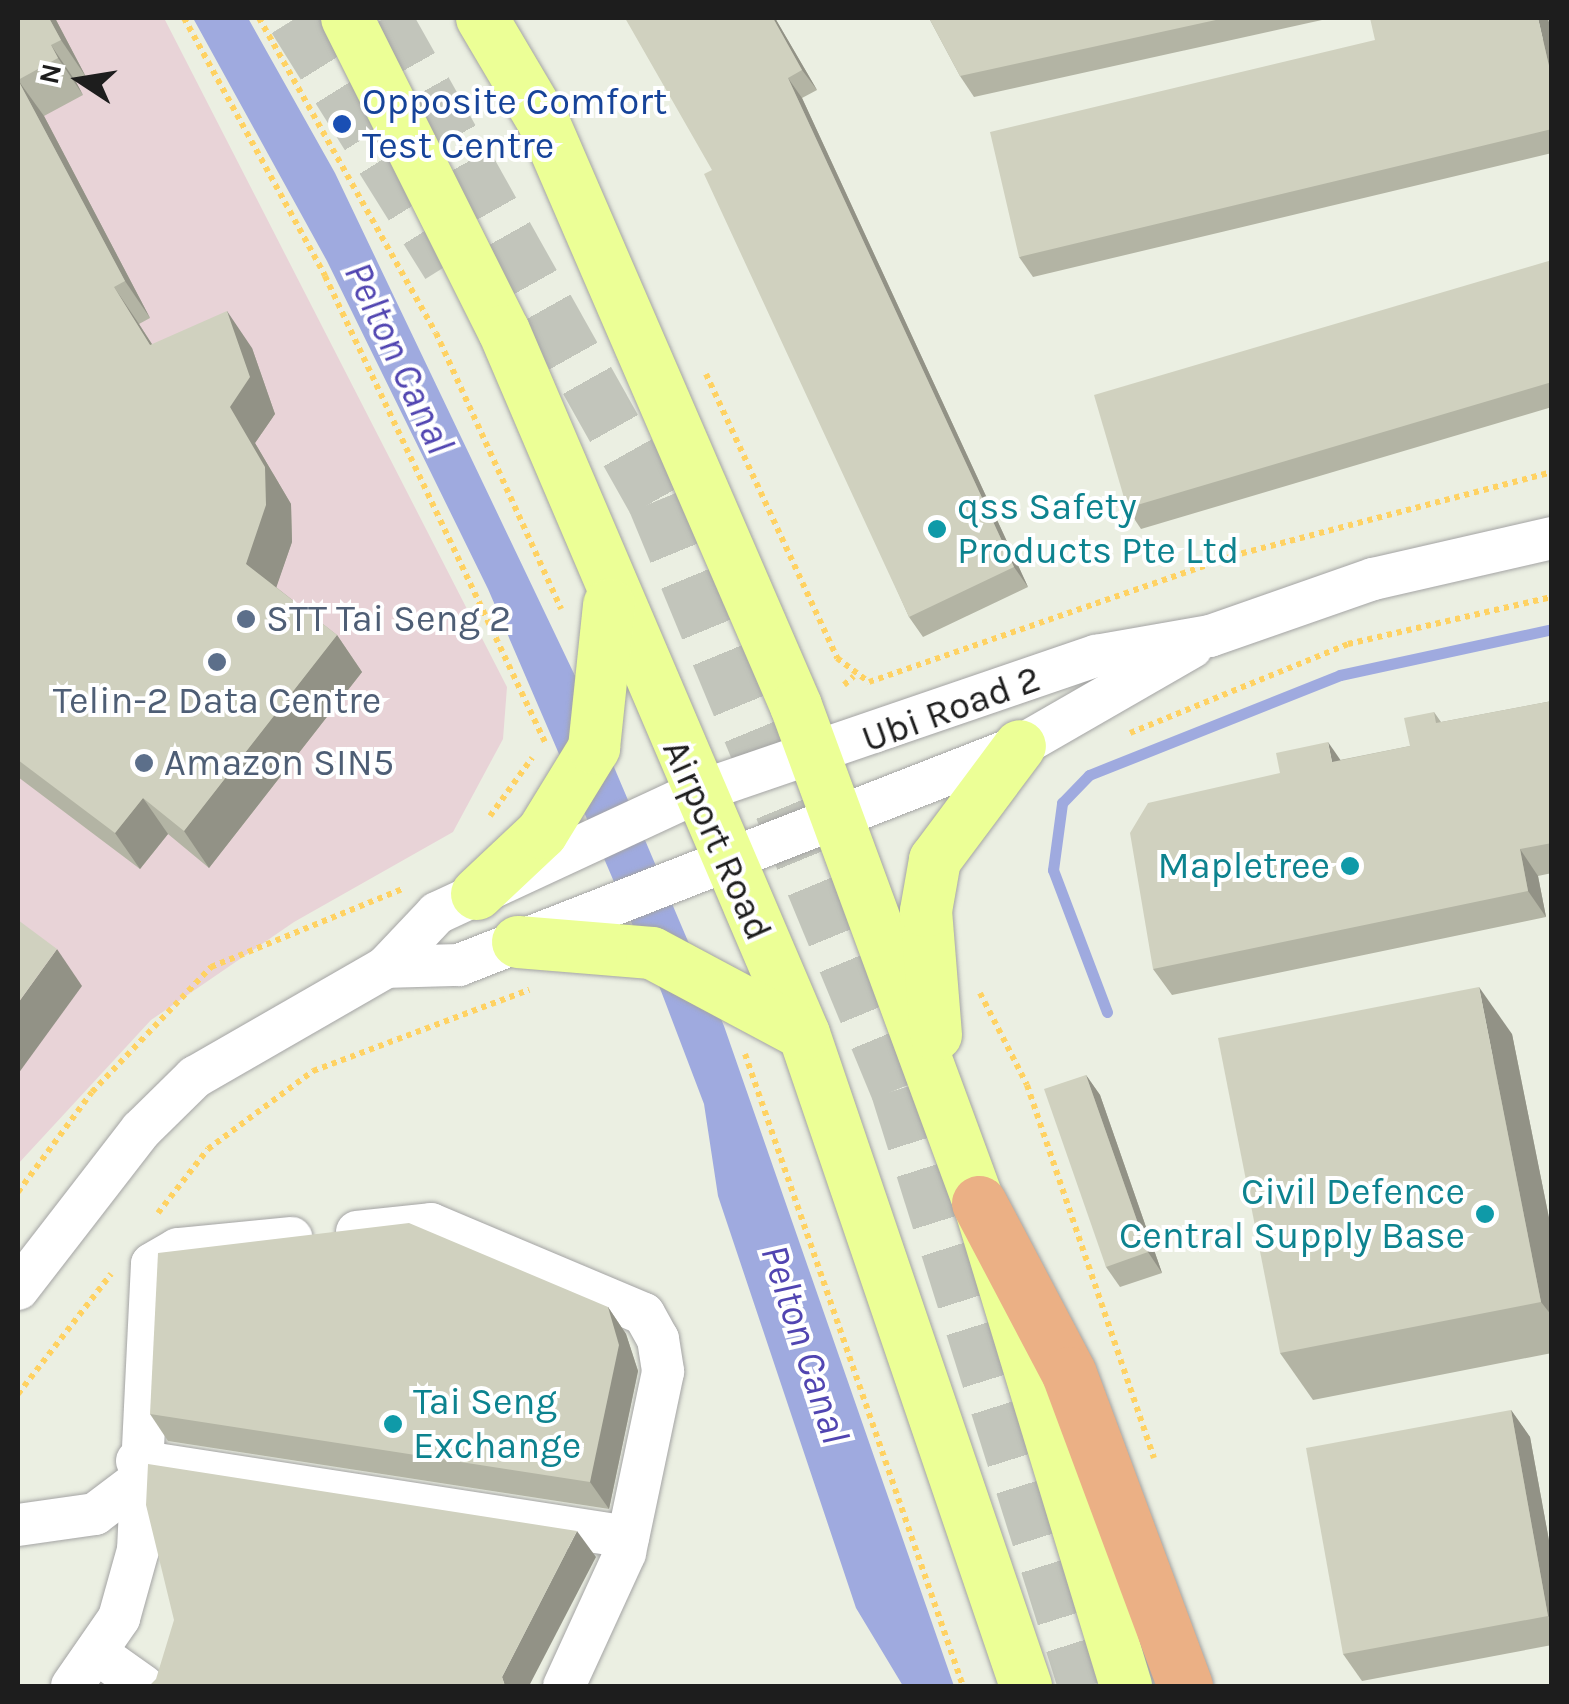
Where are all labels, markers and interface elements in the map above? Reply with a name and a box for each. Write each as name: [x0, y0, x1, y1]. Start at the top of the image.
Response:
north arrow: [30, 30, 130, 130]
text: N: [32, 60, 68, 87]
place label: Opposite Comfort Test Centre: [362, 79, 667, 168]
marker: Opposite Comfort Test Centre: [331, 113, 353, 135]
water label: Pelton Canal: [334, 254, 464, 462]
place label: qss Safety Products Pte Ltd: [957, 484, 1239, 574]
marker: qss Safety Products Pte Ltd: [926, 518, 948, 540]
place label: STT Tai Seng 2: [266, 596, 511, 642]
marker: STT Tai Seng 2: [235, 608, 257, 630]
marker: Telin-2 Data Centre: [206, 651, 228, 673]
street label: Ubi Road 2: [856, 656, 1046, 762]
place label: Telin-2 Data Centre: [53, 678, 381, 724]
street label: Airport Road: [653, 733, 781, 947]
place label: Amazon SIN5: [164, 740, 394, 786]
marker: Amazon SIN5: [133, 752, 155, 774]
place label: Mapletree: [1157, 843, 1330, 889]
marker: Mapletree: [1339, 855, 1361, 877]
place label: Civil Defence Central Supply Base: [1119, 1169, 1465, 1258]
marker: Civil Defence Central Supply Base: [1474, 1203, 1496, 1225]
water label: Pelton Canal: [750, 1239, 860, 1449]
place label: Tai Seng Exchange: [413, 1379, 581, 1468]
marker: Tai Seng Exchange: [382, 1413, 404, 1435]

